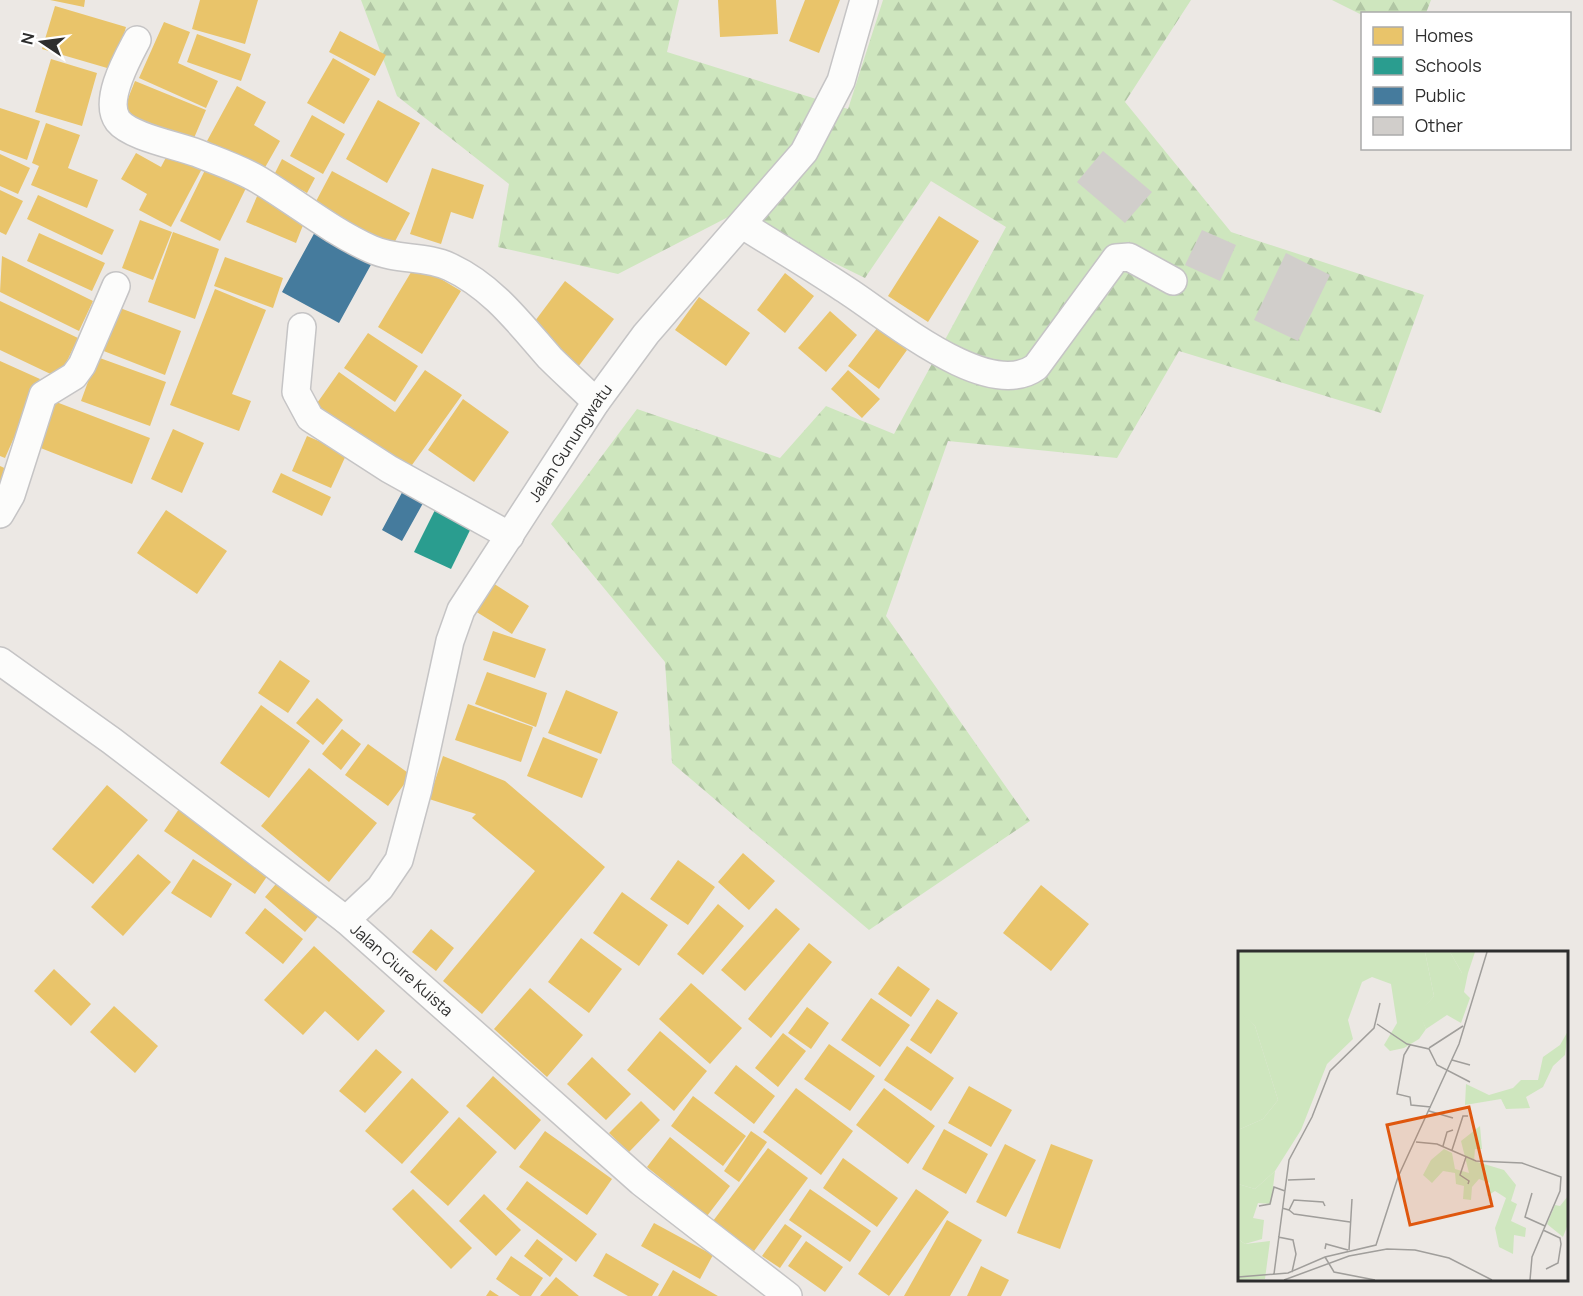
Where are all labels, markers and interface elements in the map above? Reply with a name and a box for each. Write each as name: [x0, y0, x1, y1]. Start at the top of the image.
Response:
north arrow: [12, 12, 72, 72]
legend: [1361, 12, 1571, 150]
text: Homes: [1415, 23, 1473, 47]
text: N: [15, 31, 39, 47]
text: Schools: [1415, 53, 1482, 77]
text: Public: [1415, 83, 1466, 107]
text: Other: [1415, 113, 1463, 137]
street label: Jalan Gunungwatu: [523, 379, 617, 506]
street label: Jalan Ciure Kuista: [346, 918, 458, 1021]
inset map: [1238, 951, 1568, 1281]

